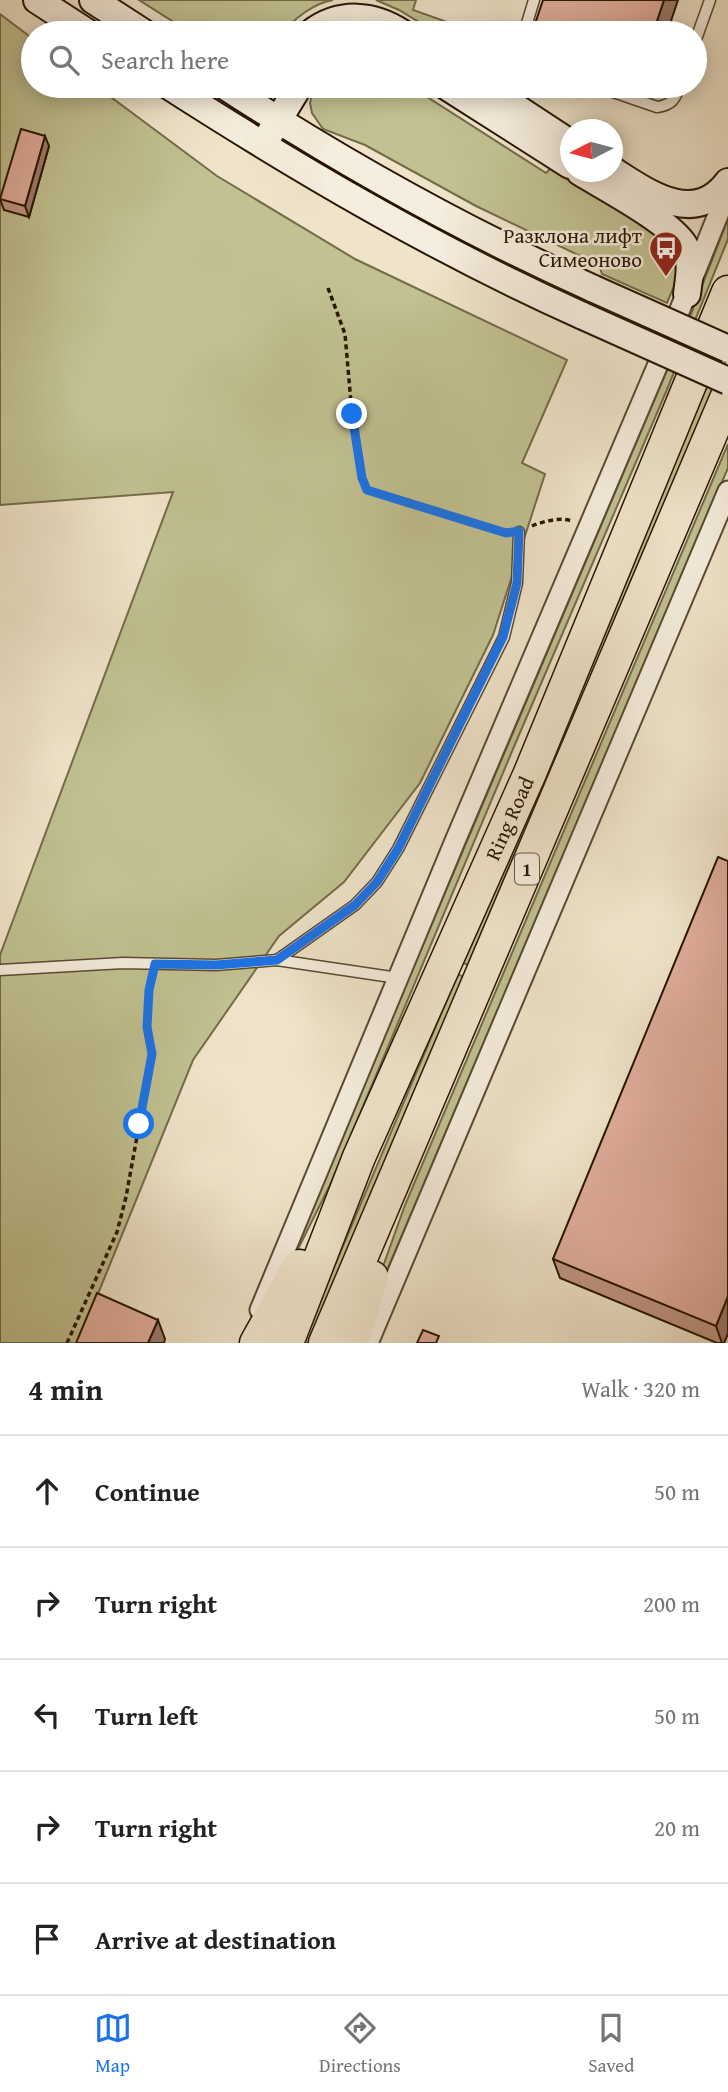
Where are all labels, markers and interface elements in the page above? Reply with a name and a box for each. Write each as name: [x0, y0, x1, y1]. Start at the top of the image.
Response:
search box: [21, 21, 707, 98]
text: Search here: [101, 40, 229, 79]
icon: search: [45, 41, 83, 79]
north arrow: [560, 119, 623, 182]
place label: Разклона лифт Симеоново: [503, 220, 642, 275]
bus stop icon: Разклона лифт Симеоново: [647, 229, 685, 278]
route end: [336, 398, 367, 429]
street label: Ring Road: [477, 771, 542, 865]
road number: 1: [515, 854, 539, 884]
route start: [123, 1108, 154, 1139]
text: 4 min: [28, 1367, 103, 1411]
text: Walk · 320 m: [581, 1372, 700, 1405]
icon: ahead: [28, 1472, 66, 1510]
text: Continue: [95, 1472, 200, 1511]
text: 50 m: [654, 1475, 700, 1508]
icon: right: [28, 1584, 66, 1622]
text: Turn right: [95, 1584, 217, 1623]
text: 200 m: [643, 1587, 700, 1620]
icon: left: [28, 1696, 66, 1734]
text: Turn left: [95, 1696, 198, 1735]
text: 50 m: [654, 1699, 700, 1732]
icon: right: [28, 1808, 66, 1846]
text: Turn right: [95, 1808, 217, 1847]
text: 20 m: [654, 1811, 700, 1844]
icon: arrive: [28, 1920, 66, 1958]
text: Arrive at destination: [95, 1920, 336, 1959]
tab: Map: [94, 2009, 132, 2079]
tab: Directions: [319, 2009, 401, 2079]
tab: Saved: [588, 2009, 634, 2079]

